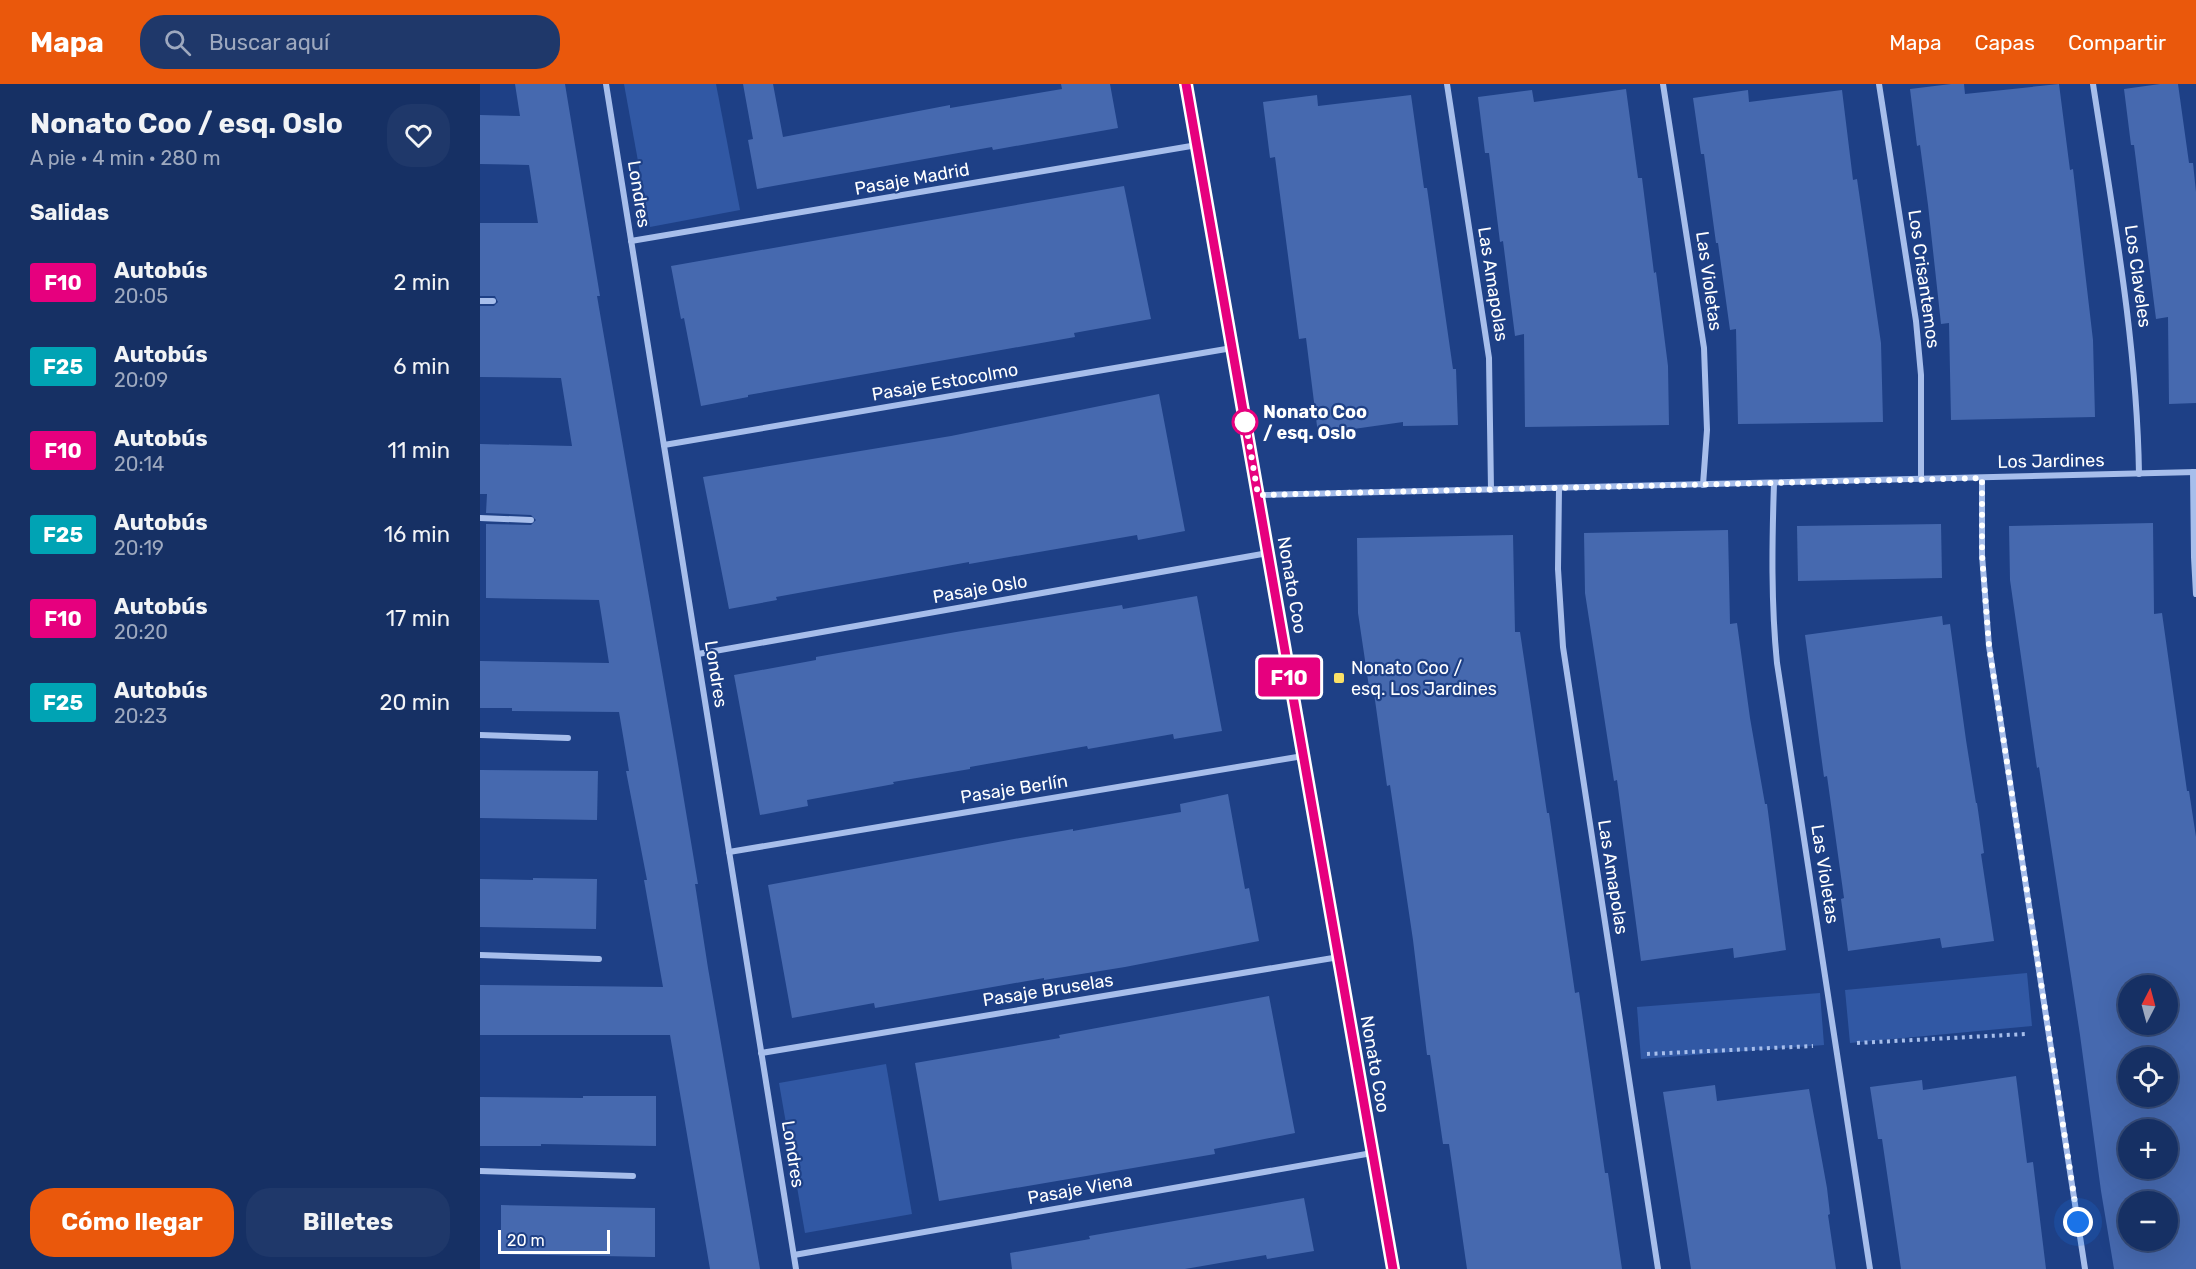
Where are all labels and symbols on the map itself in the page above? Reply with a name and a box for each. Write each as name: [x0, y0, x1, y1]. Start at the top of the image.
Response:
street label: Pasaje Madrid: [853, 158, 971, 200]
street label: Londres: [623, 159, 655, 229]
street label: Los Crisantemos: [1903, 208, 1945, 350]
street label: Los Claveles: [2120, 223, 2156, 329]
street label: Las Amapolas: [1473, 225, 1513, 343]
street label: Las Violetas: [1691, 230, 1727, 332]
street label: Pasaje Estocolmo: [870, 358, 1020, 406]
place label: Nonato Coo / esq. Oslo: [1263, 401, 1367, 444]
marker: Nonato Coo / esq. Oslo: [1232, 409, 1258, 435]
street label: Los Jardines: [1997, 449, 2105, 473]
street label: Nonato Coo: [1273, 535, 1311, 635]
street label: Pasaje Oslo: [931, 570, 1029, 608]
street label: Londres: [700, 639, 732, 709]
place label: Nonato Coo / esq. Los Jardines: [1351, 657, 1497, 700]
line badge: F10: [1254, 658, 1324, 696]
marker: Nonato Coo / esq. Los Jardines: [1332, 671, 1346, 685]
street label: Pasaje Berlín: [959, 770, 1069, 808]
street label: Las Amapolas: [1593, 818, 1633, 936]
street label: Las Violetas: [1806, 823, 1844, 925]
street label: Pasaje Bruselas: [981, 969, 1115, 1011]
north arrow: [2118, 975, 2178, 1035]
street label: Nonato Coo: [1356, 1014, 1394, 1114]
street label: Londres: [777, 1119, 809, 1189]
street label: Pasaje Viena: [1026, 1169, 1134, 1209]
your location: [2063, 1207, 2093, 1237]
scale bar: [498, 1227, 610, 1254]

